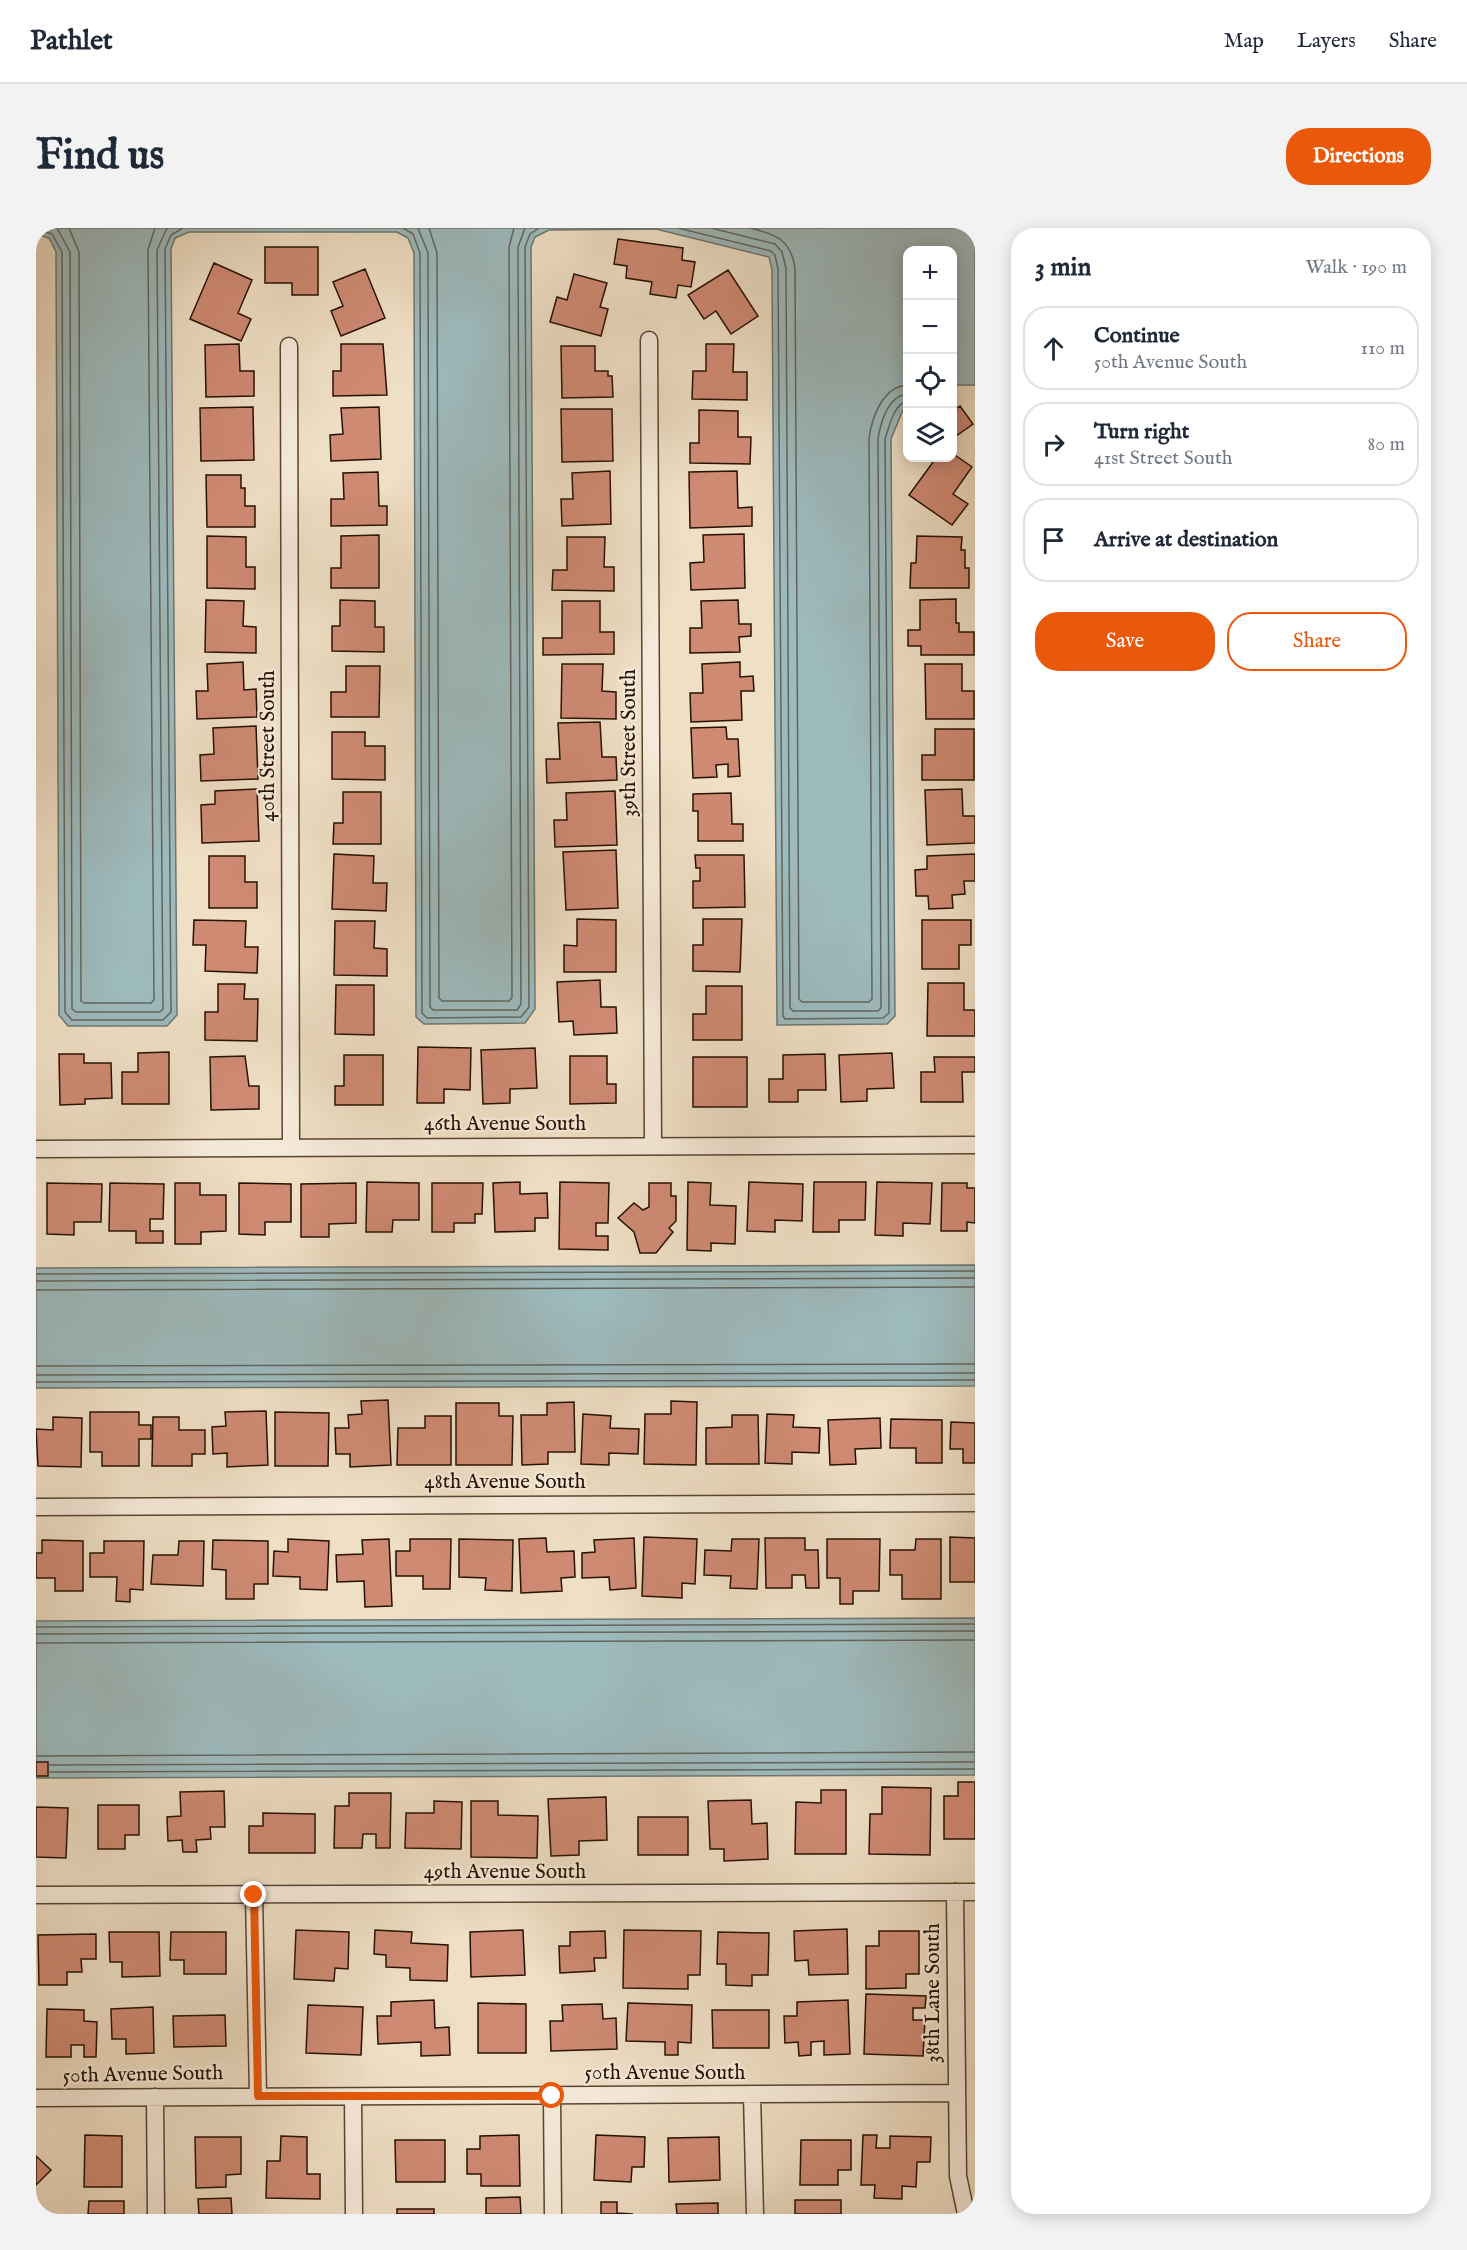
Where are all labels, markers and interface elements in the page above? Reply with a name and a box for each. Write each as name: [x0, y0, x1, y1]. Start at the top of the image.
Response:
text: Pathlet: [30, 24, 113, 59]
text: Map: [1224, 28, 1264, 55]
text: Layers: [1297, 28, 1356, 55]
text: Share: [1389, 28, 1437, 55]
button: Directions: [1286, 128, 1431, 185]
text: Find us: [36, 130, 164, 183]
map controls: [903, 246, 957, 462]
button: +: [903, 246, 957, 300]
text: 3 min: [1035, 251, 1091, 284]
text: Walk · 190 m: [1305, 255, 1407, 280]
button: −: [903, 300, 957, 354]
text: Continue: [1094, 322, 1180, 350]
icon: ahead: [1037, 332, 1070, 365]
text: 110 m: [1361, 336, 1405, 361]
text: 50th Avenue South: [1094, 350, 1247, 375]
button: locate: [903, 354, 957, 408]
button: layers: [903, 408, 957, 462]
text: Turn right: [1094, 418, 1189, 446]
icon: right: [1037, 428, 1070, 461]
text: 80 m: [1368, 432, 1405, 457]
text: 41st Street South: [1094, 446, 1232, 471]
icon: arrive: [1037, 524, 1070, 557]
text: Arrive at destination: [1094, 526, 1278, 554]
button: Save: [1035, 612, 1215, 671]
button: Share: [1227, 612, 1407, 671]
street label: 39th Street South: [616, 669, 643, 817]
street label: 40th Street South: [255, 670, 282, 822]
street label: 46th Avenue South: [424, 1111, 586, 1138]
street label: 48th Avenue South: [424, 1469, 586, 1496]
street label: 49th Avenue South: [424, 1859, 586, 1886]
route end: [240, 1881, 266, 1907]
street label: 38th Lane South: [920, 1923, 947, 2063]
street label: 50th Avenue South: [62, 2060, 224, 2090]
street label: 50th Avenue South: [585, 2060, 745, 2087]
route start: [538, 2082, 564, 2108]

